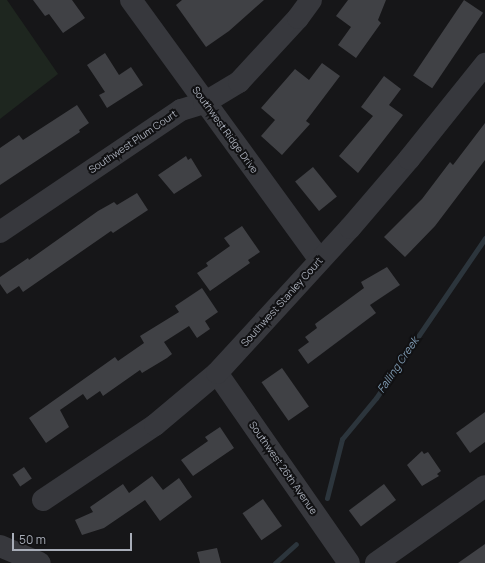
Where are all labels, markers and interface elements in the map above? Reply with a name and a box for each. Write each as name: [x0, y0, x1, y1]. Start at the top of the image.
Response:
street label: Southwest Ridge Drive: [190, 84, 260, 176]
street label: Southwest Plum Court: [87, 108, 179, 176]
street label: Southwest Stanley Court: [239, 255, 325, 349]
water label: Falling Creek: [375, 335, 421, 395]
street label: Southwest 26th Avenue: [246, 419, 320, 517]
scale bar: [14, 525, 134, 551]
text: 50 m: [19, 531, 46, 548]

